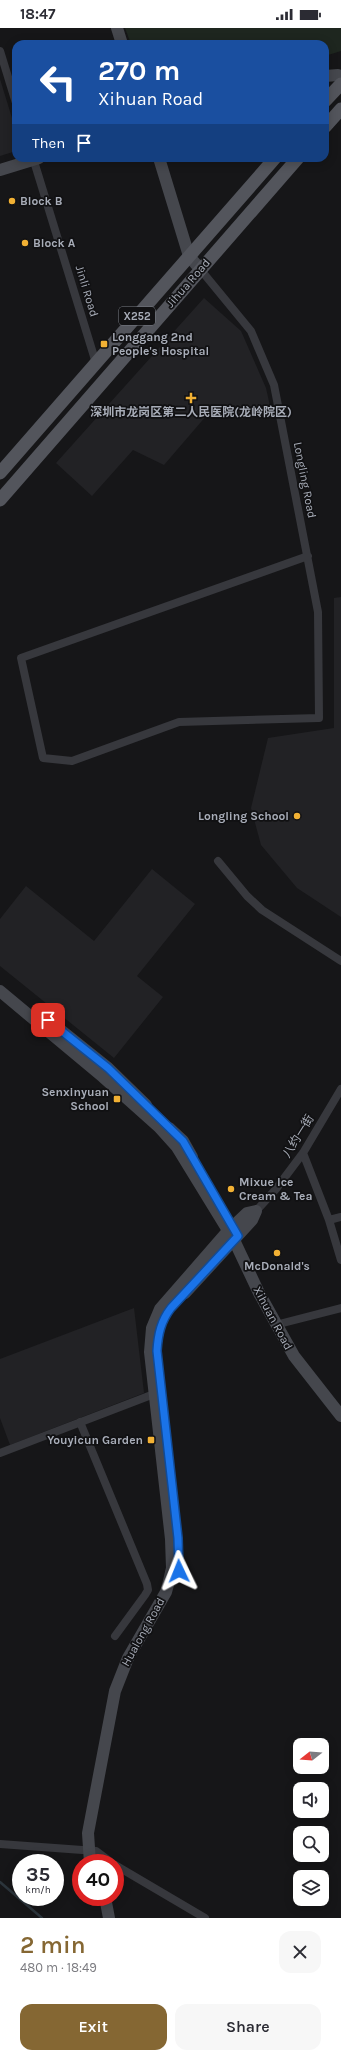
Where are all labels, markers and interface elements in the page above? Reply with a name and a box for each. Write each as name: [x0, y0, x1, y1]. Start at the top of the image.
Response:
text: 18:47: [20, 5, 55, 23]
text: 270 m: [98, 54, 180, 87]
icon: left: [32, 56, 84, 108]
text: Xihuan Road: [98, 88, 203, 110]
icon: arrive: [73, 132, 95, 154]
text: Then: [32, 134, 65, 152]
place label: Block B: [20, 194, 63, 208]
marker: Block B: [7, 196, 17, 206]
place label: Block A: [33, 236, 76, 250]
marker: Block A: [20, 238, 30, 248]
street label: Jihua Road: [163, 256, 213, 310]
street label: Jinli Road: [73, 264, 101, 318]
road number: X252: [119, 307, 155, 325]
place label: Longgang 2nd People's Hospital: [112, 330, 209, 358]
marker: Longgang 2nd People's Hospital: [99, 339, 109, 349]
marker: 深圳市龙岗区第二人民医院(龙岭院区): [185, 392, 197, 404]
place label: 深圳市龙岗区第二人民医院(龙岭院区): [90, 405, 292, 419]
street label: Longling Road: [291, 441, 319, 519]
place label: Longling School: [198, 809, 289, 823]
marker: Longling School: [292, 811, 302, 821]
pin: [31, 1003, 65, 1037]
icon: arrive: [37, 1009, 59, 1031]
place label: Senxinyuan School: [41, 1085, 109, 1113]
marker: Senxinyuan School: [112, 1094, 122, 1104]
street label: 八约一街: [279, 1112, 317, 1160]
place label: Mixue Ice Cream & Tea: [239, 1175, 313, 1203]
marker: Mixue Ice Cream & Tea: [226, 1184, 236, 1194]
marker: McDonald's: [272, 1248, 282, 1258]
place label: McDonald's: [244, 1259, 310, 1273]
street label: Xihuan Road: [250, 1284, 296, 1352]
place label: Youyicun Garden: [47, 1433, 143, 1447]
marker: Youyicun Garden: [146, 1435, 156, 1445]
position arrow: [158, 1550, 200, 1592]
street label: Hualong Road: [118, 1595, 168, 1669]
north arrow: [293, 1738, 329, 1774]
map controls: [293, 1738, 329, 1906]
button: sound: [293, 1782, 329, 1818]
button: search: [293, 1826, 329, 1862]
speed limit sign: 40: [72, 1854, 124, 1906]
text: 35: [26, 1863, 50, 1886]
button: layers: [293, 1870, 329, 1906]
text: km/h: [25, 1884, 51, 1896]
text: 2 min: [20, 1931, 86, 1959]
button: close: [279, 1931, 321, 1973]
text: 480 m · 18:49: [20, 1960, 97, 1975]
button: Exit: [20, 2004, 167, 2050]
button: Share: [175, 2004, 321, 2050]

